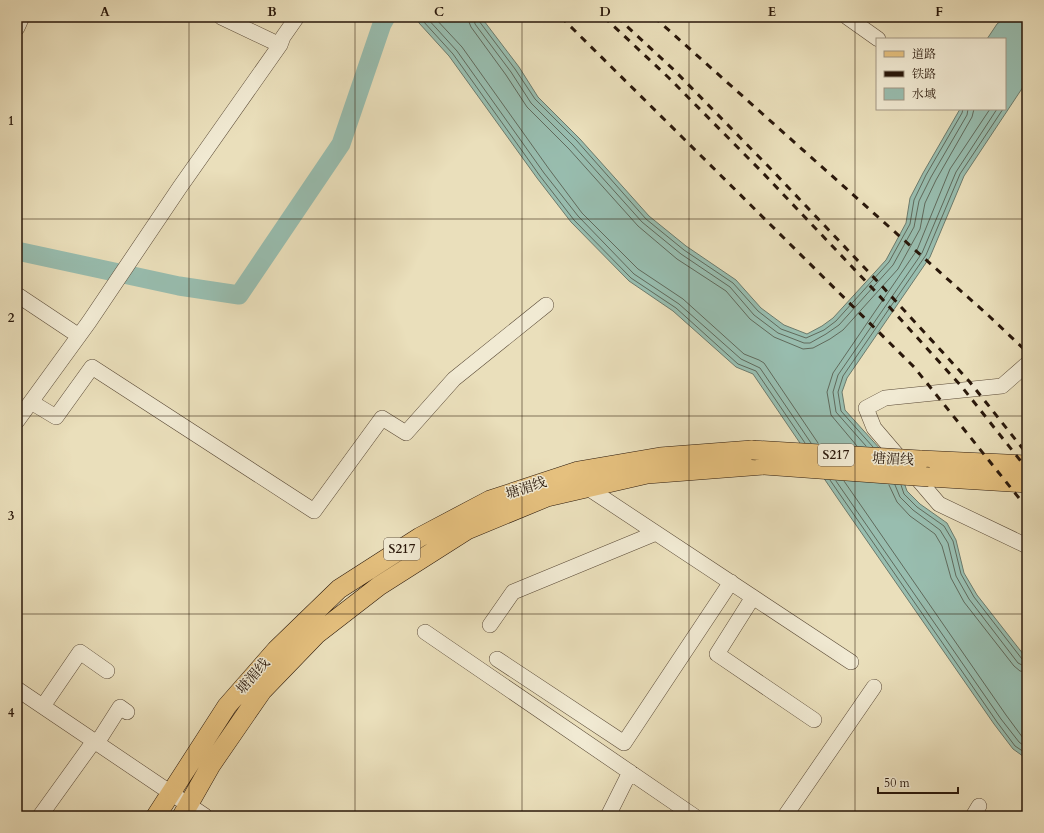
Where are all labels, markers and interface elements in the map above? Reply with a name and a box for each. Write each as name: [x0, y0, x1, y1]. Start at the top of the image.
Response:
text: A: [100, 3, 110, 21]
text: B: [267, 3, 277, 21]
text: C: [434, 3, 444, 21]
text: D: [599, 3, 611, 21]
text: E: [768, 3, 776, 21]
text: F: [935, 3, 943, 21]
legend: [876, 38, 1006, 110]
text: 道路: [912, 46, 936, 62]
text: 铁路: [912, 66, 936, 82]
text: 水域: [912, 86, 936, 102]
text: 1: [8, 112, 14, 130]
text: 2: [8, 309, 15, 327]
road number: S217: [818, 444, 854, 466]
street label: 塘湄线: [872, 448, 914, 470]
street label: 塘湄线: [503, 472, 549, 504]
text: 3: [8, 507, 15, 525]
road number: S217: [384, 538, 420, 560]
street label: 塘湄线: [232, 654, 274, 698]
text: 4: [8, 704, 15, 722]
scale bar: [878, 769, 958, 795]
text: 50 m: [884, 775, 911, 791]

